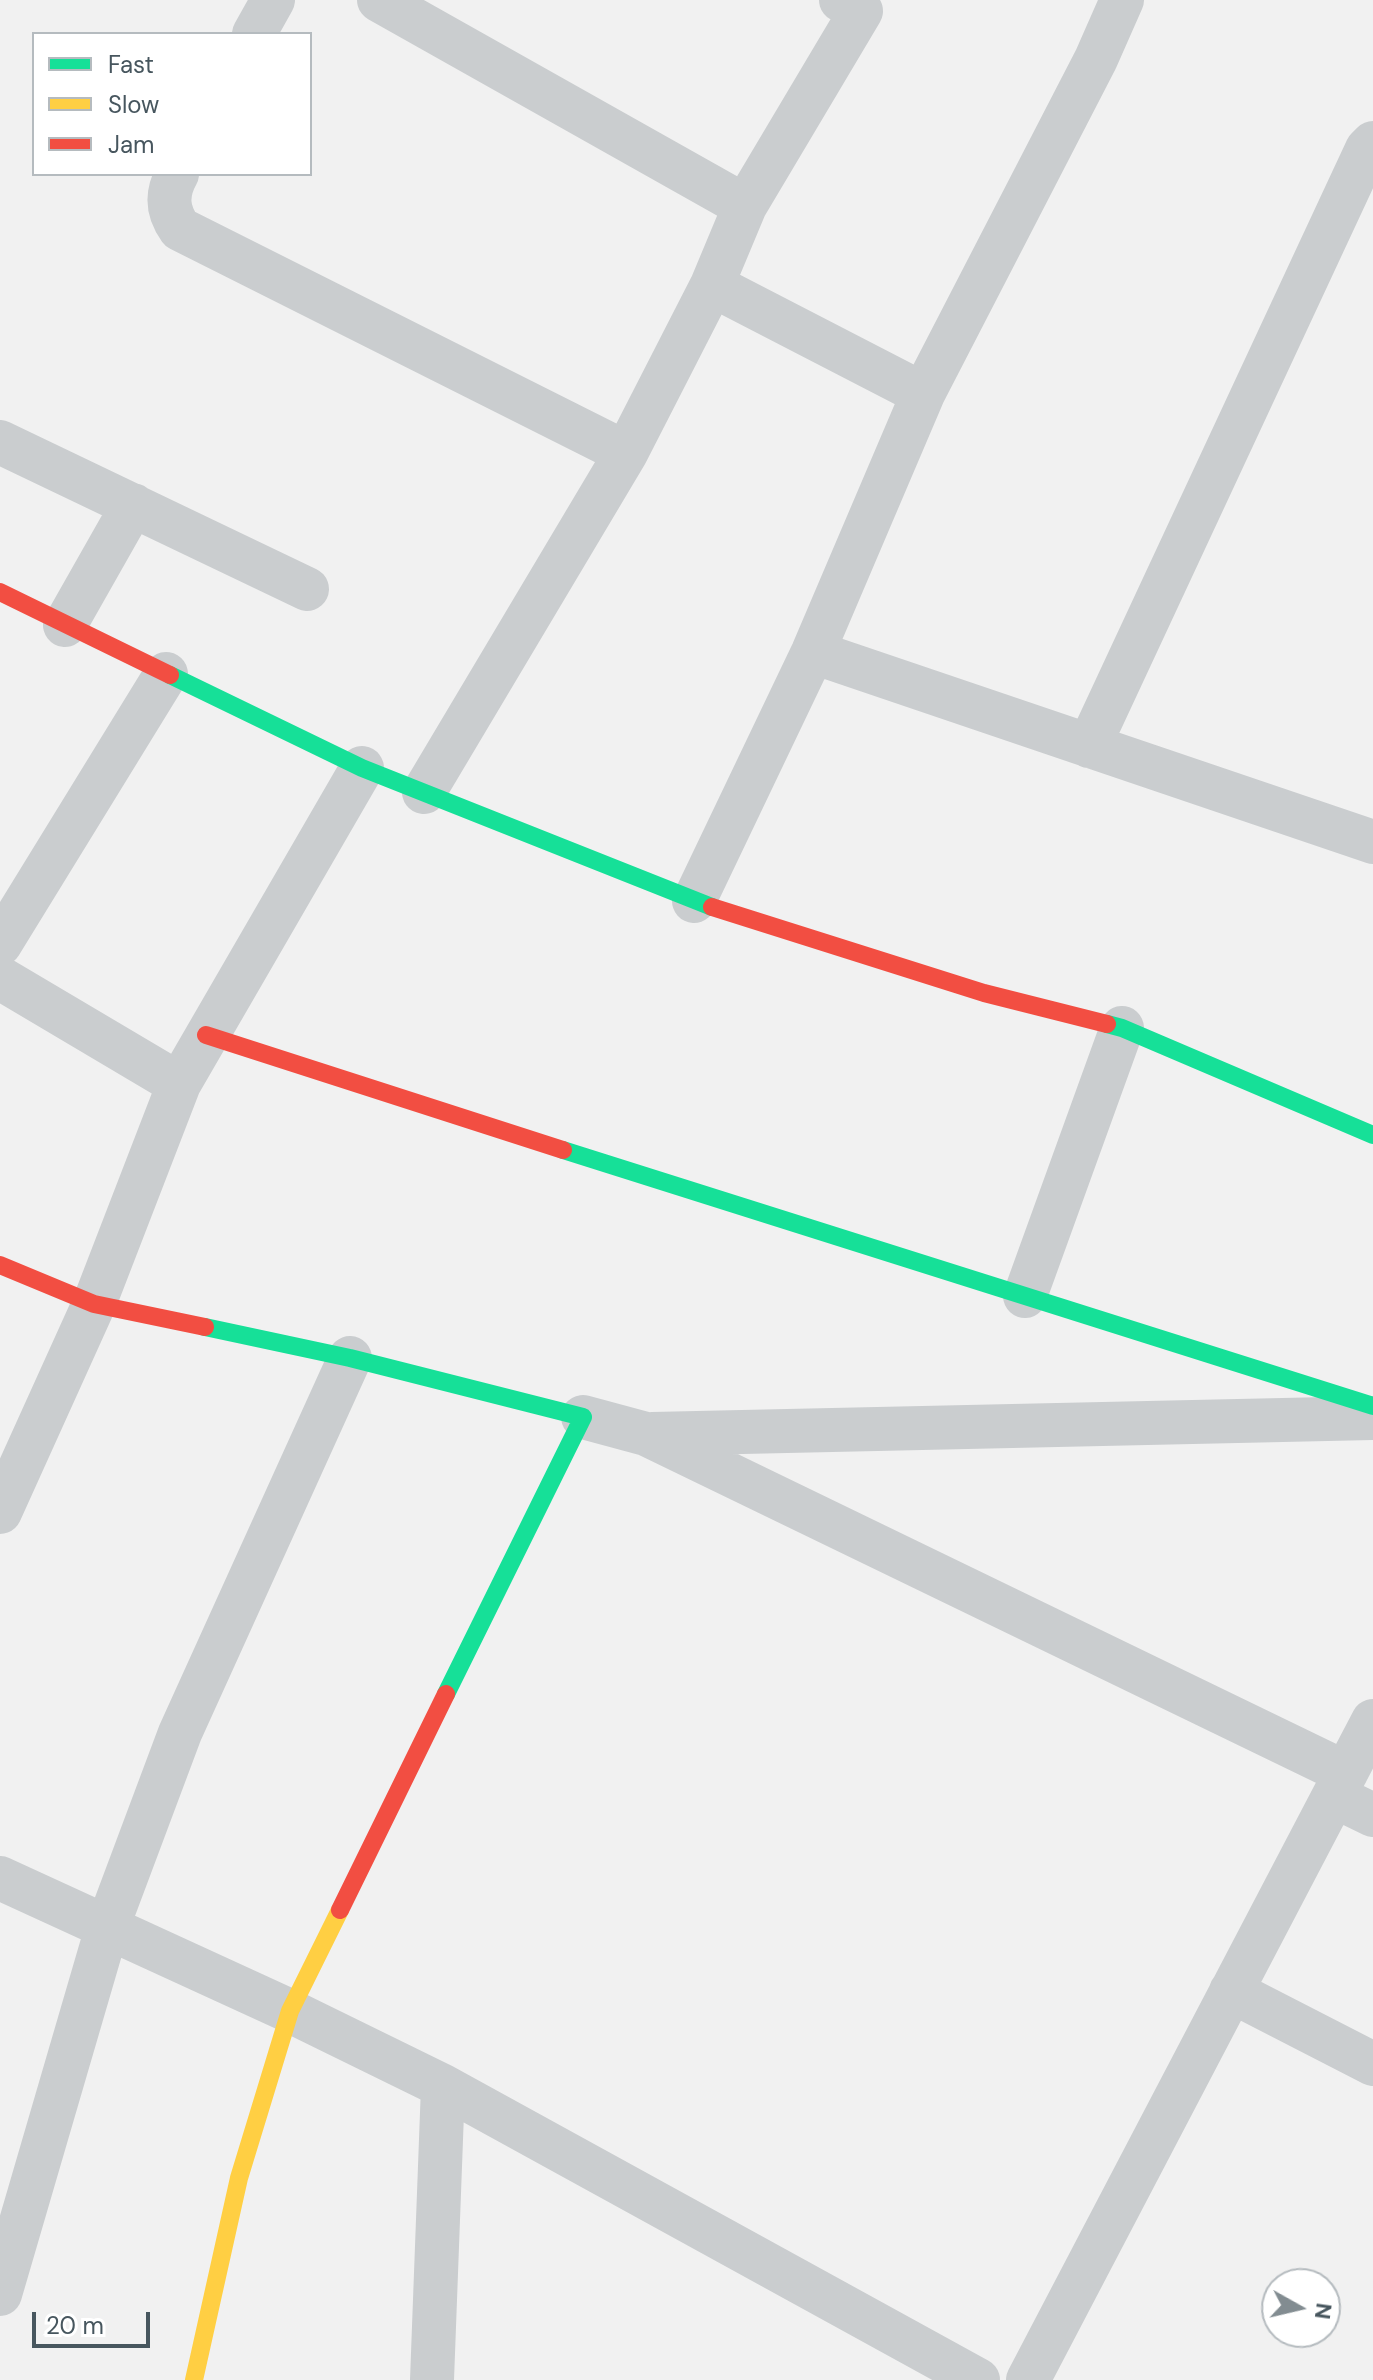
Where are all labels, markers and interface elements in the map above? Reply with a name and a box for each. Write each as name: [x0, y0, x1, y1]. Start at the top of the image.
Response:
legend: [32, 32, 312, 176]
text: Fast: [108, 49, 154, 80]
text: Slow: [108, 89, 159, 120]
text: Jam: [108, 129, 154, 160]
north arrow: [1261, 2268, 1341, 2348]
scale bar: [36, 2296, 154, 2346]
text: N: [1308, 2301, 1339, 2321]
text: 20 m: [46, 2310, 104, 2341]

